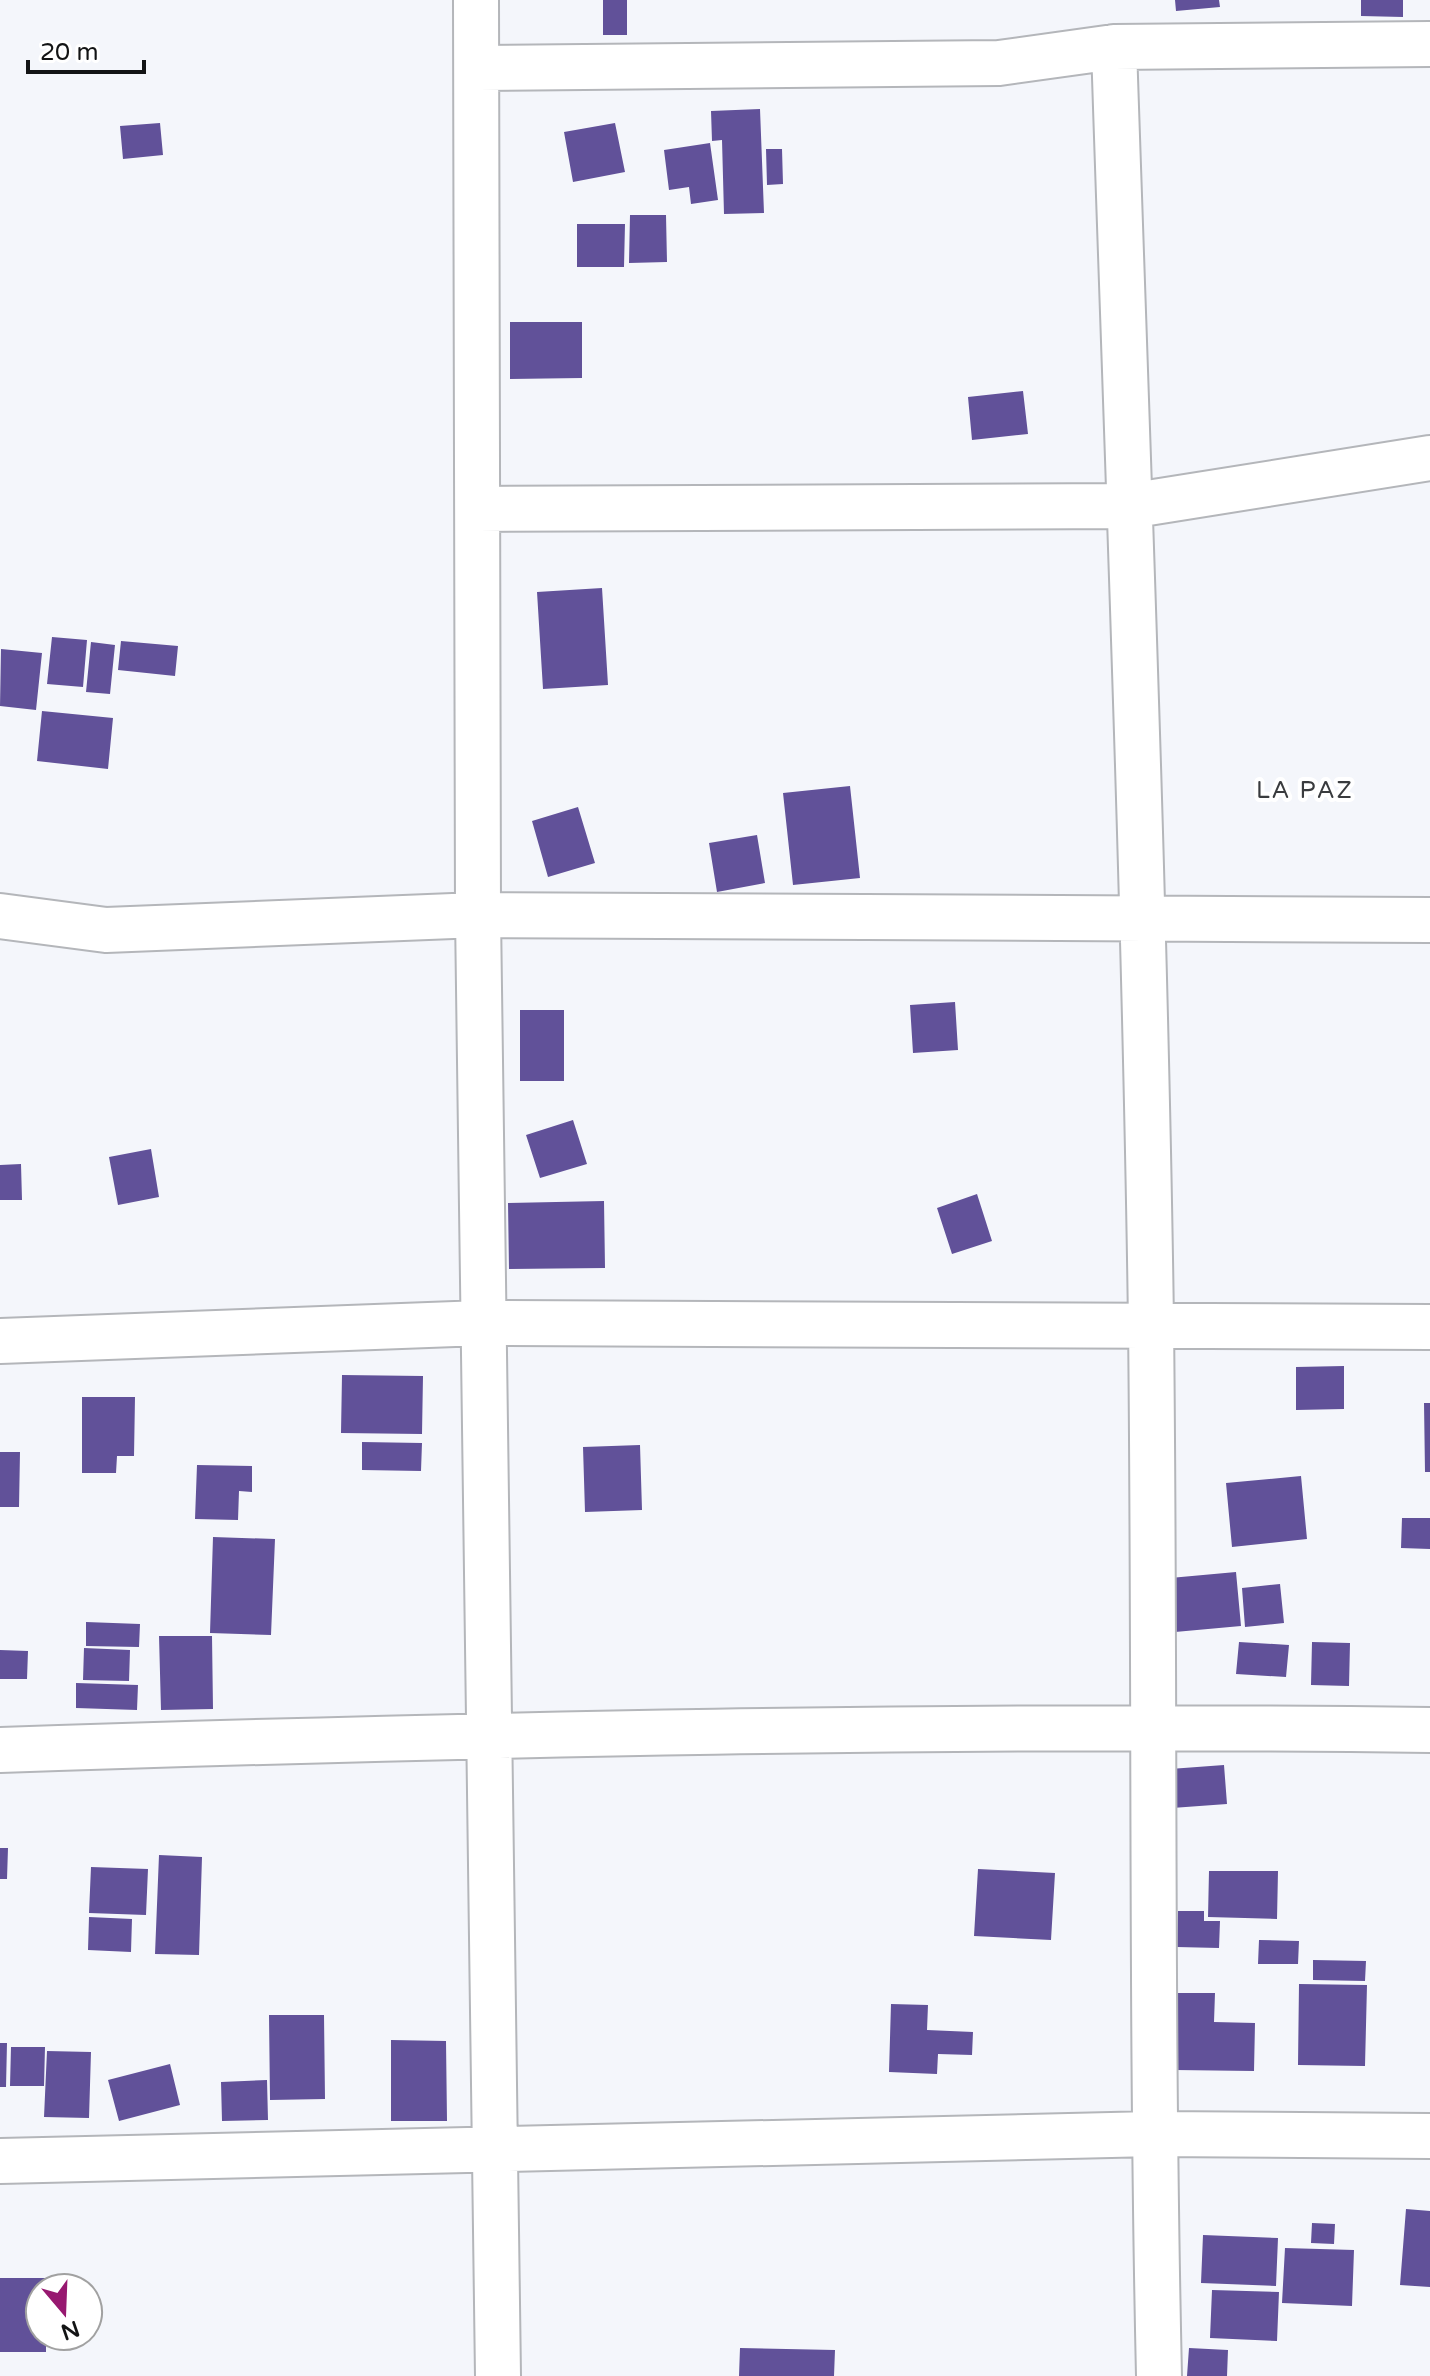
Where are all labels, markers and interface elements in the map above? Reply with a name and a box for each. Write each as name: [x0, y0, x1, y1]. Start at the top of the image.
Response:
scale bar: [28, 24, 144, 74]
text: 20 m: [40, 38, 98, 67]
district label: LA PAZ: [1256, 776, 1354, 805]
north arrow: [24, 2272, 104, 2352]
text: N: [58, 2315, 83, 2345]

